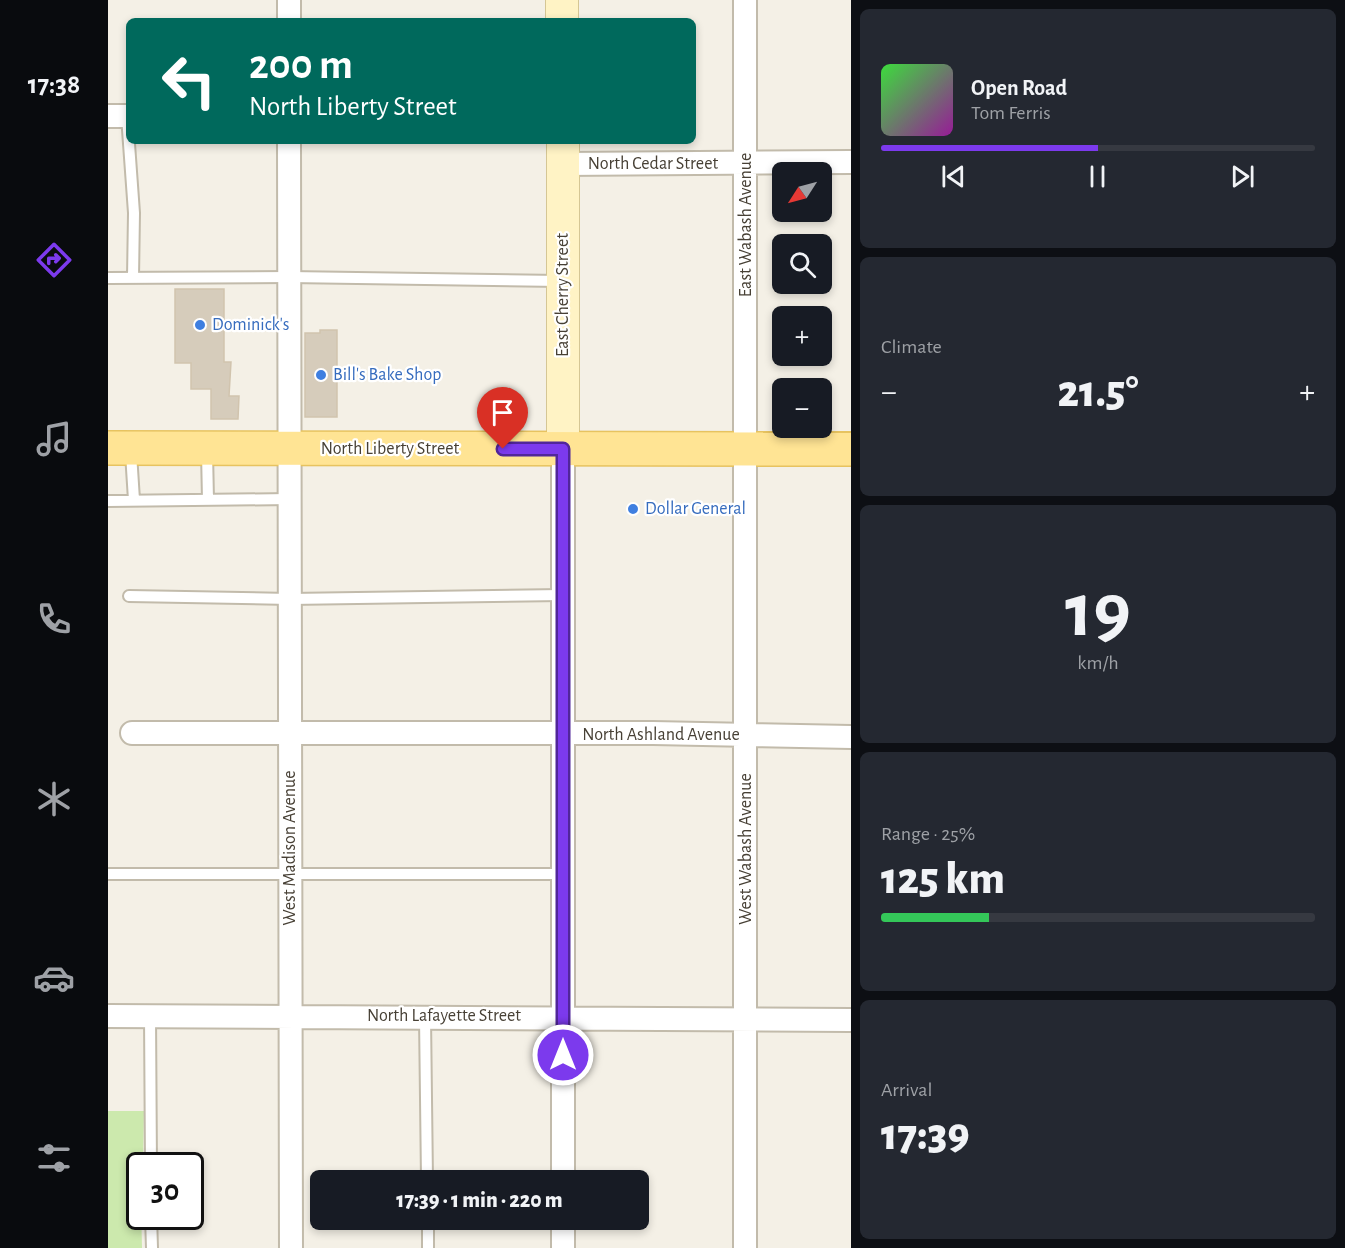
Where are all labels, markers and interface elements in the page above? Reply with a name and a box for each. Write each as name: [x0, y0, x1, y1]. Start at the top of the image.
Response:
icon: left: [150, 42, 228, 120]
text: 200 m: [249, 44, 353, 86]
text: 17:38: [28, 71, 80, 98]
text: Open Road: [971, 77, 1067, 99]
text: North Liberty Street: [249, 93, 457, 120]
text: Tom Ferris: [971, 103, 1051, 123]
street label: East Wabash Avenue: [737, 153, 755, 297]
street label: North Cedar Street: [588, 155, 718, 173]
icon: previous: [937, 160, 970, 193]
icon: pause: [1081, 160, 1114, 193]
icon: next: [1226, 160, 1259, 193]
north arrow: [772, 162, 832, 222]
map controls: [772, 162, 832, 438]
street label: East Cherry Street: [554, 233, 572, 357]
button: search: [772, 234, 832, 294]
icon: directions: [33, 239, 75, 281]
button: +: [772, 306, 832, 366]
place label: Dominick's: [212, 316, 289, 334]
marker: Dominick's: [193, 318, 207, 332]
text: Climate: [881, 337, 942, 357]
place label: Bill's Bake Shop: [333, 366, 441, 384]
marker: Bill's Bake Shop: [314, 368, 328, 382]
text: 21.5°: [1057, 370, 1139, 415]
text: −: [881, 376, 897, 409]
text: +: [1299, 376, 1315, 409]
button: −: [772, 378, 832, 438]
pin: [477, 387, 528, 449]
icon: arrive: [486, 396, 519, 429]
icon: music: [33, 418, 75, 460]
street label: North Liberty Street: [321, 440, 459, 458]
place label: Dollar General: [645, 500, 746, 518]
marker: Dollar General: [626, 502, 640, 516]
text: 19: [1065, 573, 1131, 651]
icon: phone: [33, 598, 75, 640]
text: km/h: [1077, 653, 1119, 673]
street label: North Ashland Avenue: [582, 726, 740, 744]
street label: West Madison Avenue: [281, 771, 299, 926]
street label: West Wabash Avenue: [737, 773, 755, 925]
icon: climate: [33, 778, 75, 820]
text: Range · 25%: [881, 824, 975, 844]
text: 125 km: [881, 857, 1005, 902]
icon: car: [33, 957, 75, 999]
street label: North Lafayette Street: [367, 1007, 521, 1025]
position arrow: [531, 1023, 595, 1087]
text: Arrival: [881, 1080, 932, 1100]
text: 17:39: [881, 1113, 969, 1158]
icon: filters: [33, 1137, 75, 1179]
speed limit sign: 30: [126, 1152, 204, 1230]
text: 17:39 · 1 min · 220 m: [396, 1189, 563, 1211]

